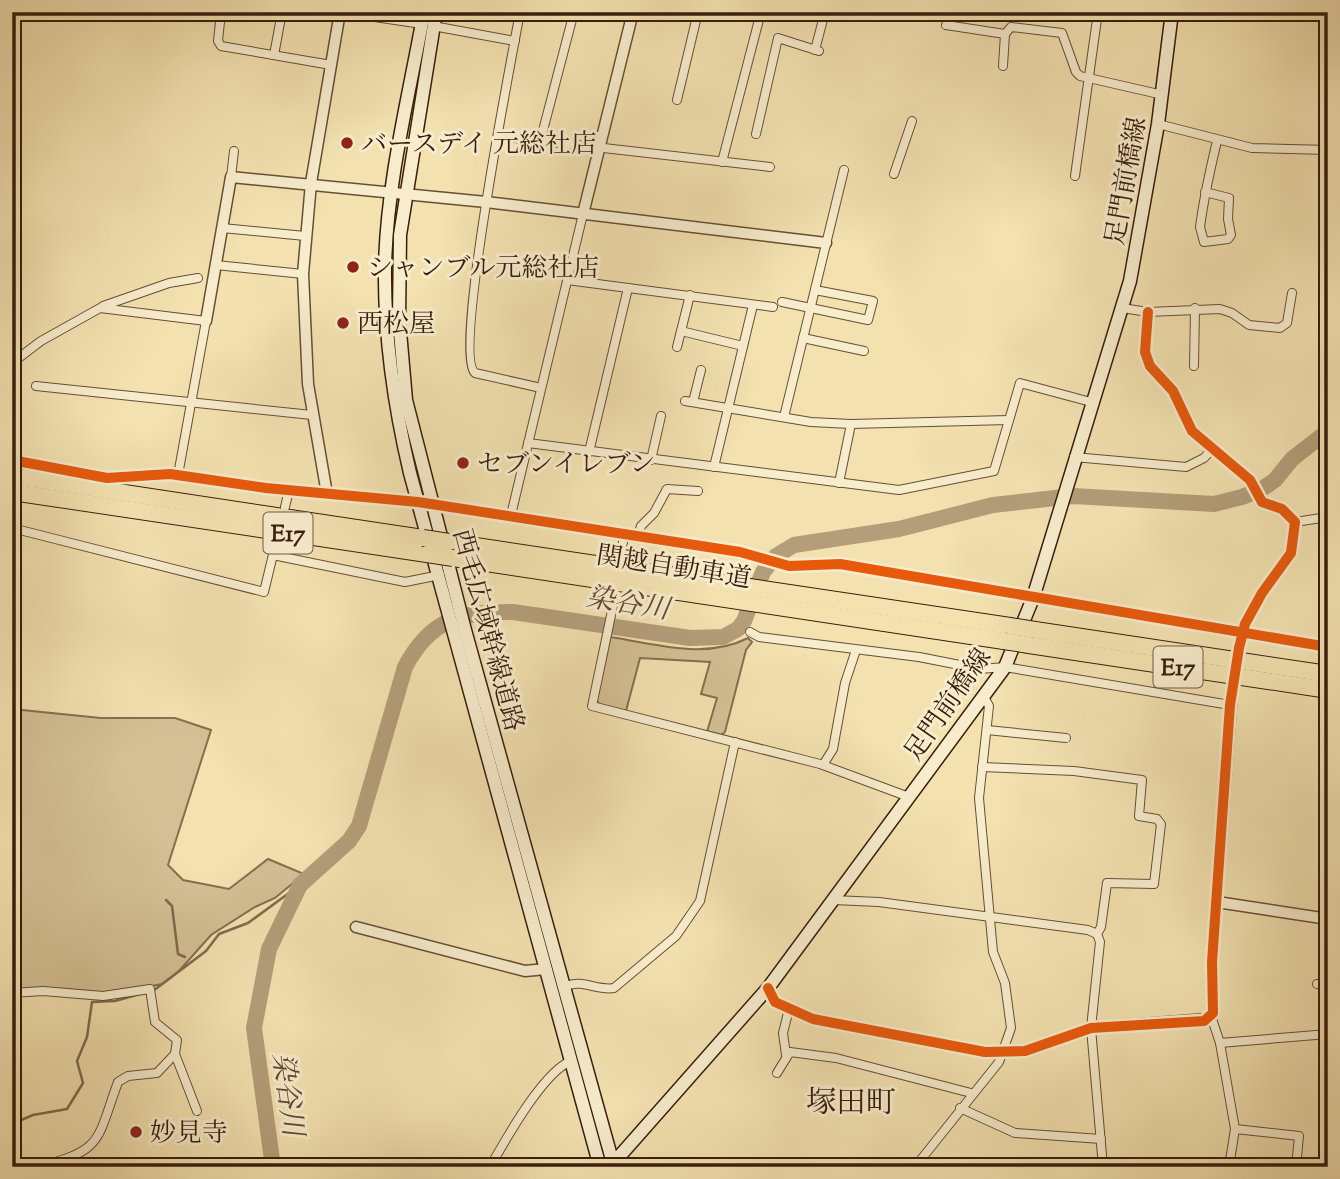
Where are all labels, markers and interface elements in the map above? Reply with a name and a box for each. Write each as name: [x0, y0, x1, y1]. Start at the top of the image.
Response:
street label: 足門前橋線: [1098, 114, 1157, 249]
place label: バースデイ 元総社店: [361, 127, 597, 164]
marker: バースデイ 元総社店: [339, 135, 355, 151]
place label: シャンブル元総社店: [367, 251, 599, 288]
marker: シャンブル元総社店: [345, 259, 361, 275]
place label: 西松屋: [357, 307, 435, 344]
marker: 西松屋: [335, 315, 351, 331]
place label: セブンイレブン: [477, 447, 656, 484]
marker: セブンイレブン: [455, 455, 471, 471]
road number: E17: [264, 512, 312, 554]
street label: 西毛広域幹線道路: [442, 525, 531, 736]
street label: 関越自動車道: [594, 538, 754, 599]
water label: 染谷川: [583, 579, 675, 632]
street label: 足門前橋線: [897, 642, 1001, 769]
road number: E17: [1154, 646, 1202, 688]
water label: 染谷川: [260, 1050, 312, 1142]
district label: 塚田町: [806, 1083, 896, 1126]
place label: 妙見寺: [150, 1116, 228, 1153]
marker: 妙見寺: [128, 1124, 144, 1140]

